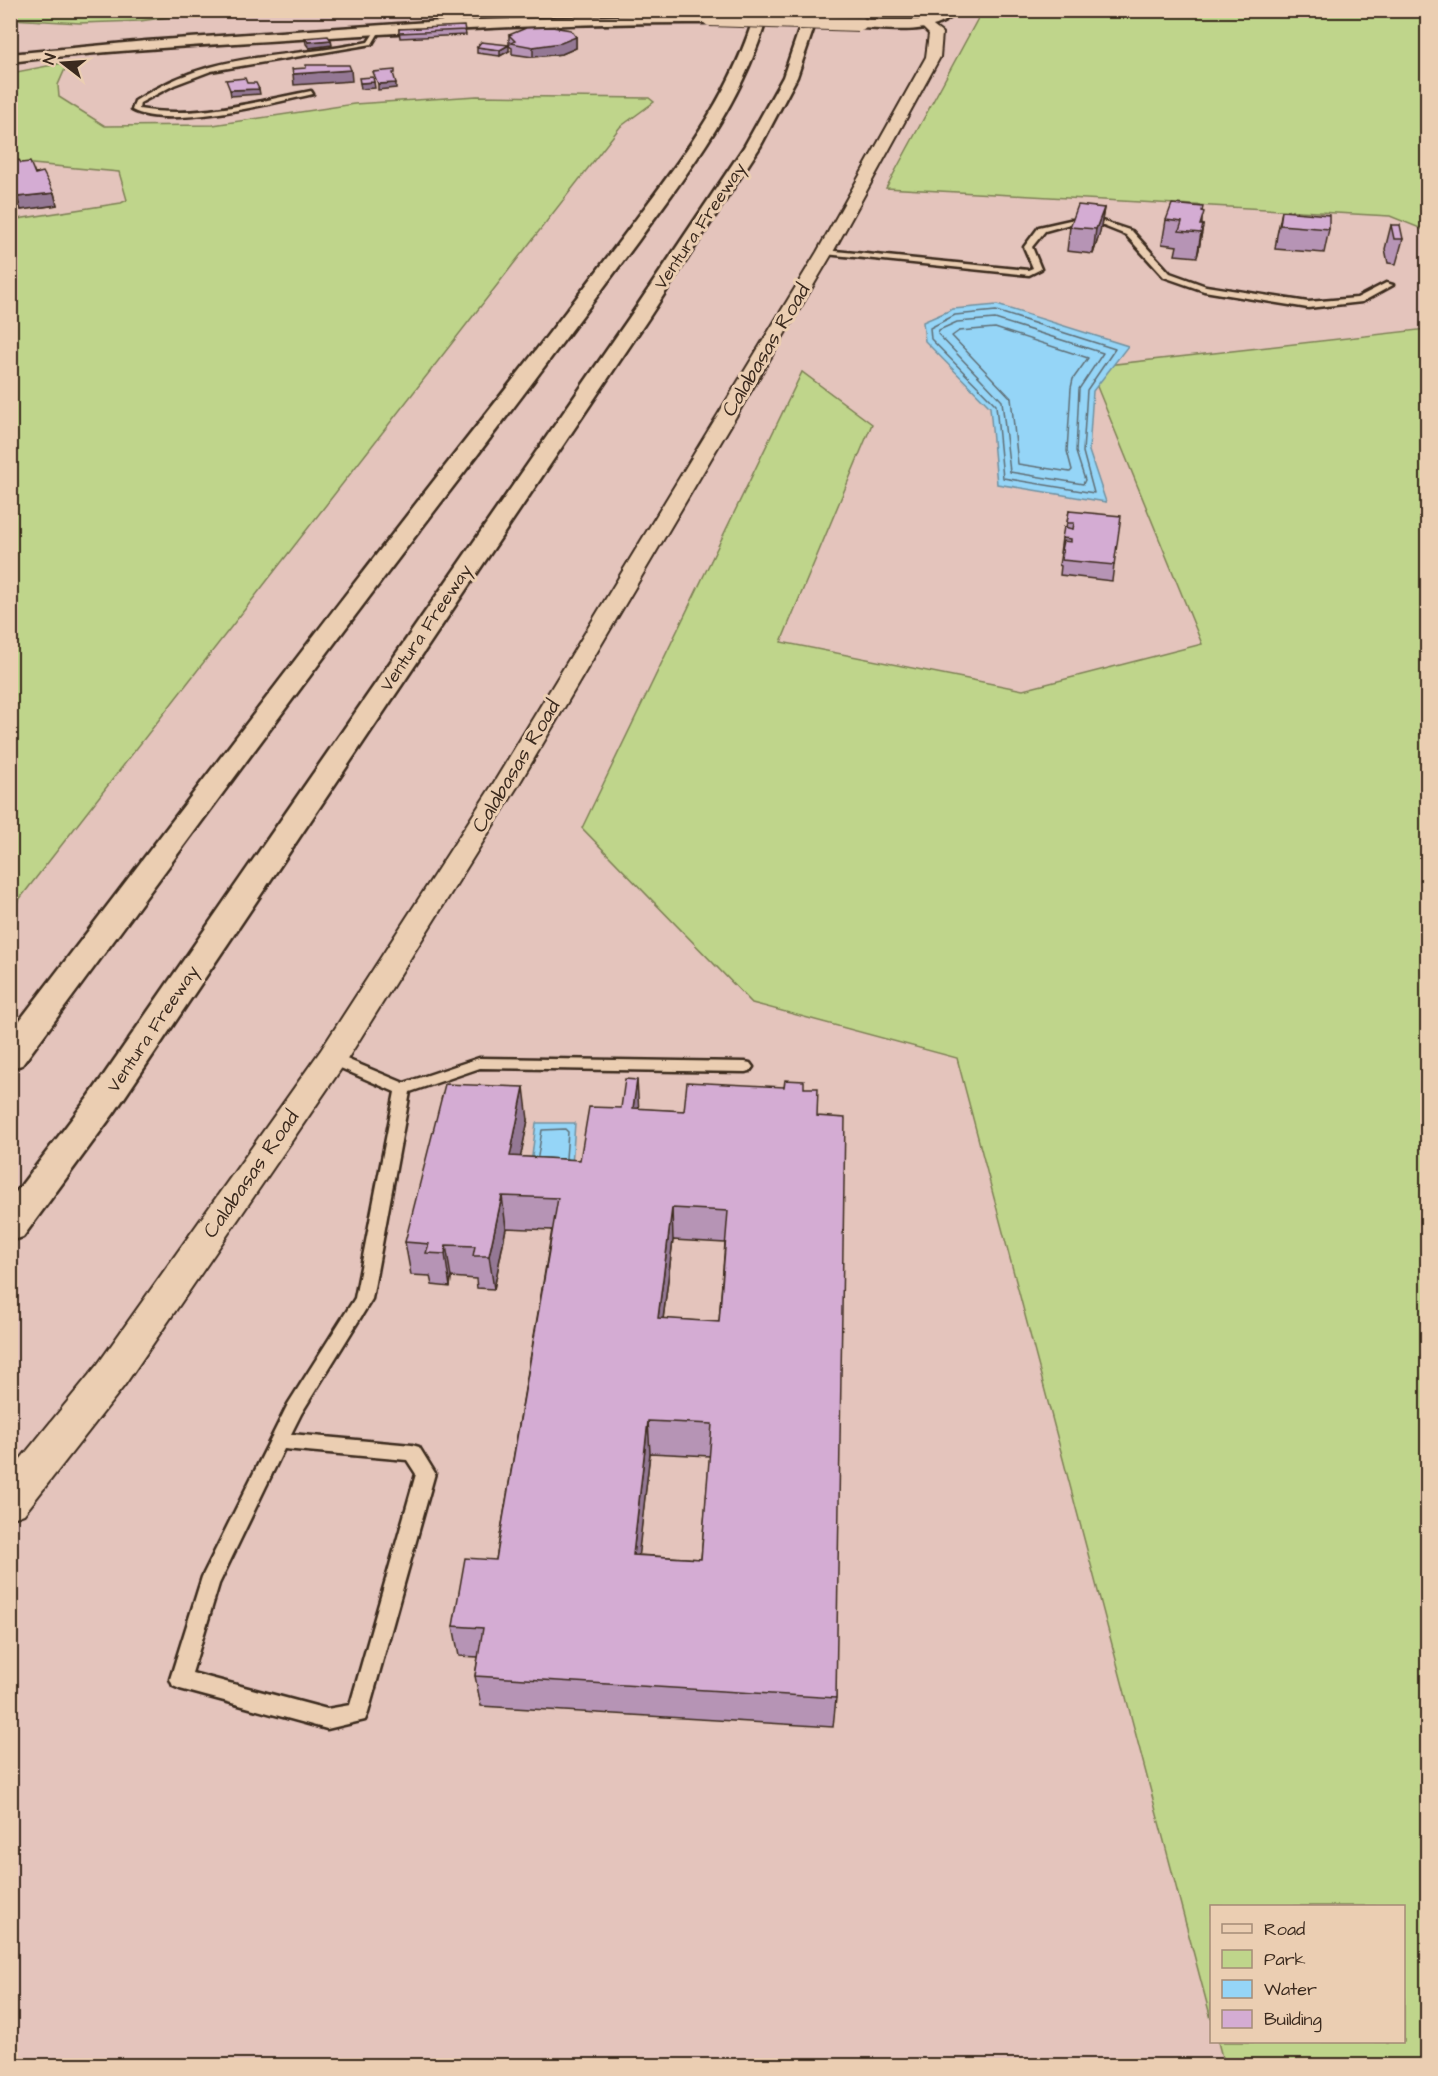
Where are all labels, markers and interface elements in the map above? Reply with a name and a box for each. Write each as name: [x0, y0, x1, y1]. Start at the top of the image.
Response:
north arrow: [33, 33, 93, 93]
text: N: [38, 51, 62, 67]
street label: Ventura Freeway: [648, 157, 753, 295]
street label: Calabasas Road: [715, 278, 817, 422]
street label: Ventura Freeway: [374, 559, 479, 697]
street label: Calabasas Road: [465, 694, 567, 838]
street label: Ventura Freeway: [101, 960, 206, 1098]
street label: Calabasas Road: [196, 1104, 306, 1244]
legend: [1210, 1905, 1405, 2043]
text: Road: [1264, 1917, 1305, 1942]
text: Park: [1264, 1947, 1306, 1972]
text: Water: [1264, 1977, 1317, 2002]
text: Building: [1264, 2007, 1322, 2033]

